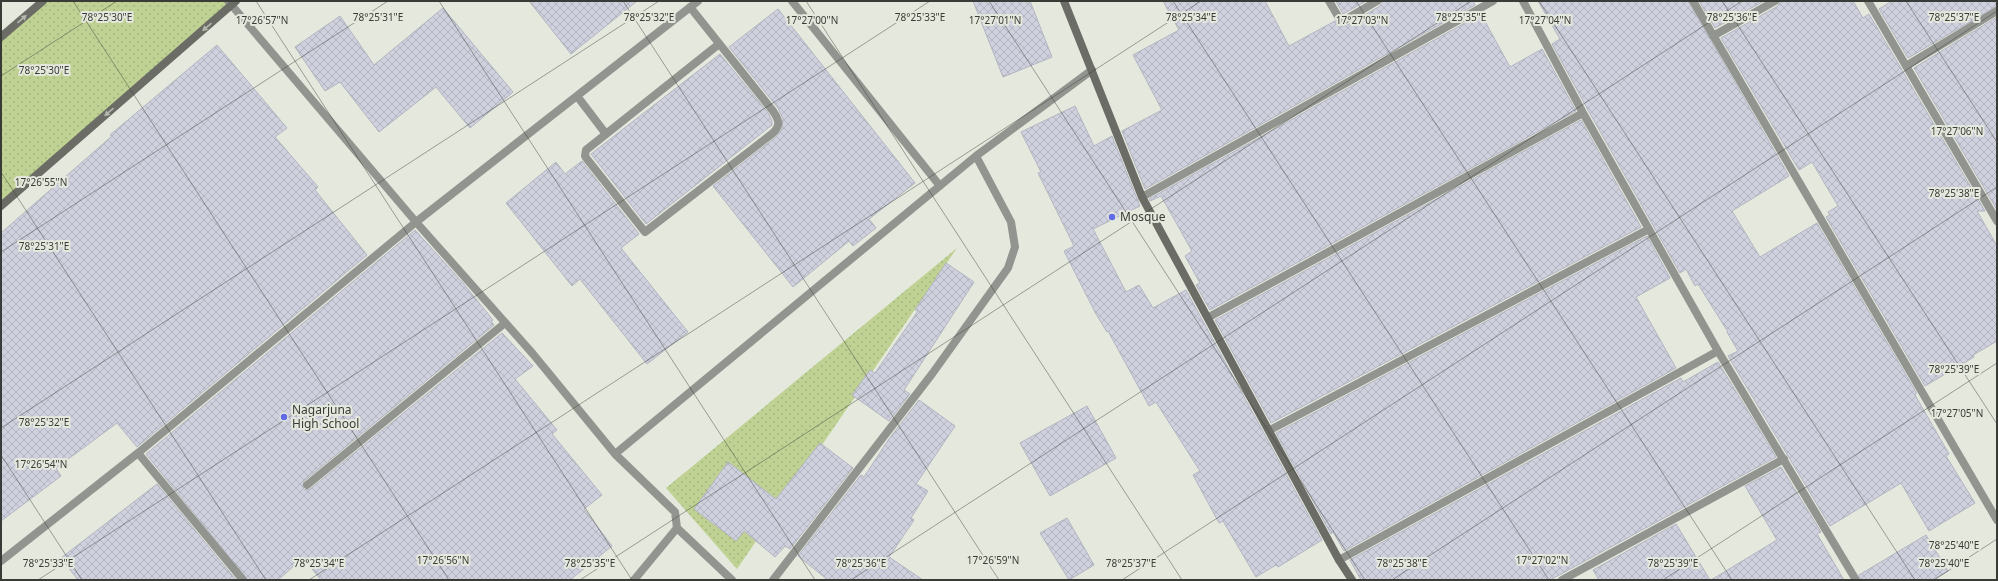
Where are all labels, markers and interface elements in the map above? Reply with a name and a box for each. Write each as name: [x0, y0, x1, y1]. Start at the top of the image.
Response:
text: 78°25'30"E: [82, 10, 132, 24]
text: 78°25'31"E: [353, 10, 403, 24]
text: 78°25'32"E: [624, 10, 674, 24]
text: 78°25'33"E: [895, 10, 945, 24]
text: 78°25'34"E: [1166, 10, 1216, 24]
text: 78°25'35"E: [1436, 10, 1486, 24]
text: 78°25'36"E: [1707, 10, 1757, 24]
text: 78°25'37"E: [1929, 10, 1979, 24]
text: 17°26'57"N: [236, 13, 288, 27]
text: 17°27'00"N: [786, 13, 838, 27]
text: 17°27'01"N: [969, 13, 1021, 27]
text: 17°27'03"N: [1336, 13, 1388, 27]
text: 17°27'04"N: [1519, 13, 1571, 27]
one-way arrow: [16, 14, 27, 23]
one-way arrow: [202, 22, 212, 31]
text: 78°25'30"E: [19, 63, 69, 77]
one-way arrow: [104, 107, 114, 117]
text: 17°27'06"N: [1931, 124, 1983, 138]
text: 17°26'55"N: [15, 175, 67, 189]
text: 78°25'38"E: [1929, 186, 1979, 200]
place label: Mosque: [1120, 208, 1166, 225]
marker: Mosque: [1107, 212, 1117, 222]
text: 78°25'31"E: [19, 239, 69, 253]
text: 78°25'39"E: [1929, 362, 1979, 376]
place label: Nagarjuna High School: [292, 401, 359, 432]
text: 17°27'05"N: [1931, 406, 1983, 420]
marker: Nagarjuna High School: [279, 412, 289, 422]
text: 78°25'32"E: [19, 415, 69, 429]
text: 17°26'54"N: [15, 457, 67, 471]
text: 78°25'40"E: [1929, 538, 1979, 552]
text: 17°26'56"N: [417, 553, 469, 567]
text: 17°26'59"N: [967, 553, 1019, 567]
text: 17°27'02"N: [1516, 553, 1568, 567]
text: 78°25'33"E: [23, 556, 73, 570]
text: 78°25'34"E: [294, 556, 344, 570]
text: 78°25'35"E: [565, 556, 615, 570]
text: 78°25'36"E: [836, 556, 886, 570]
text: 78°25'37"E: [1106, 556, 1156, 570]
text: 78°25'38"E: [1377, 556, 1427, 570]
text: 78°25'39"E: [1648, 556, 1698, 570]
text: 78°25'40"E: [1919, 556, 1969, 570]

